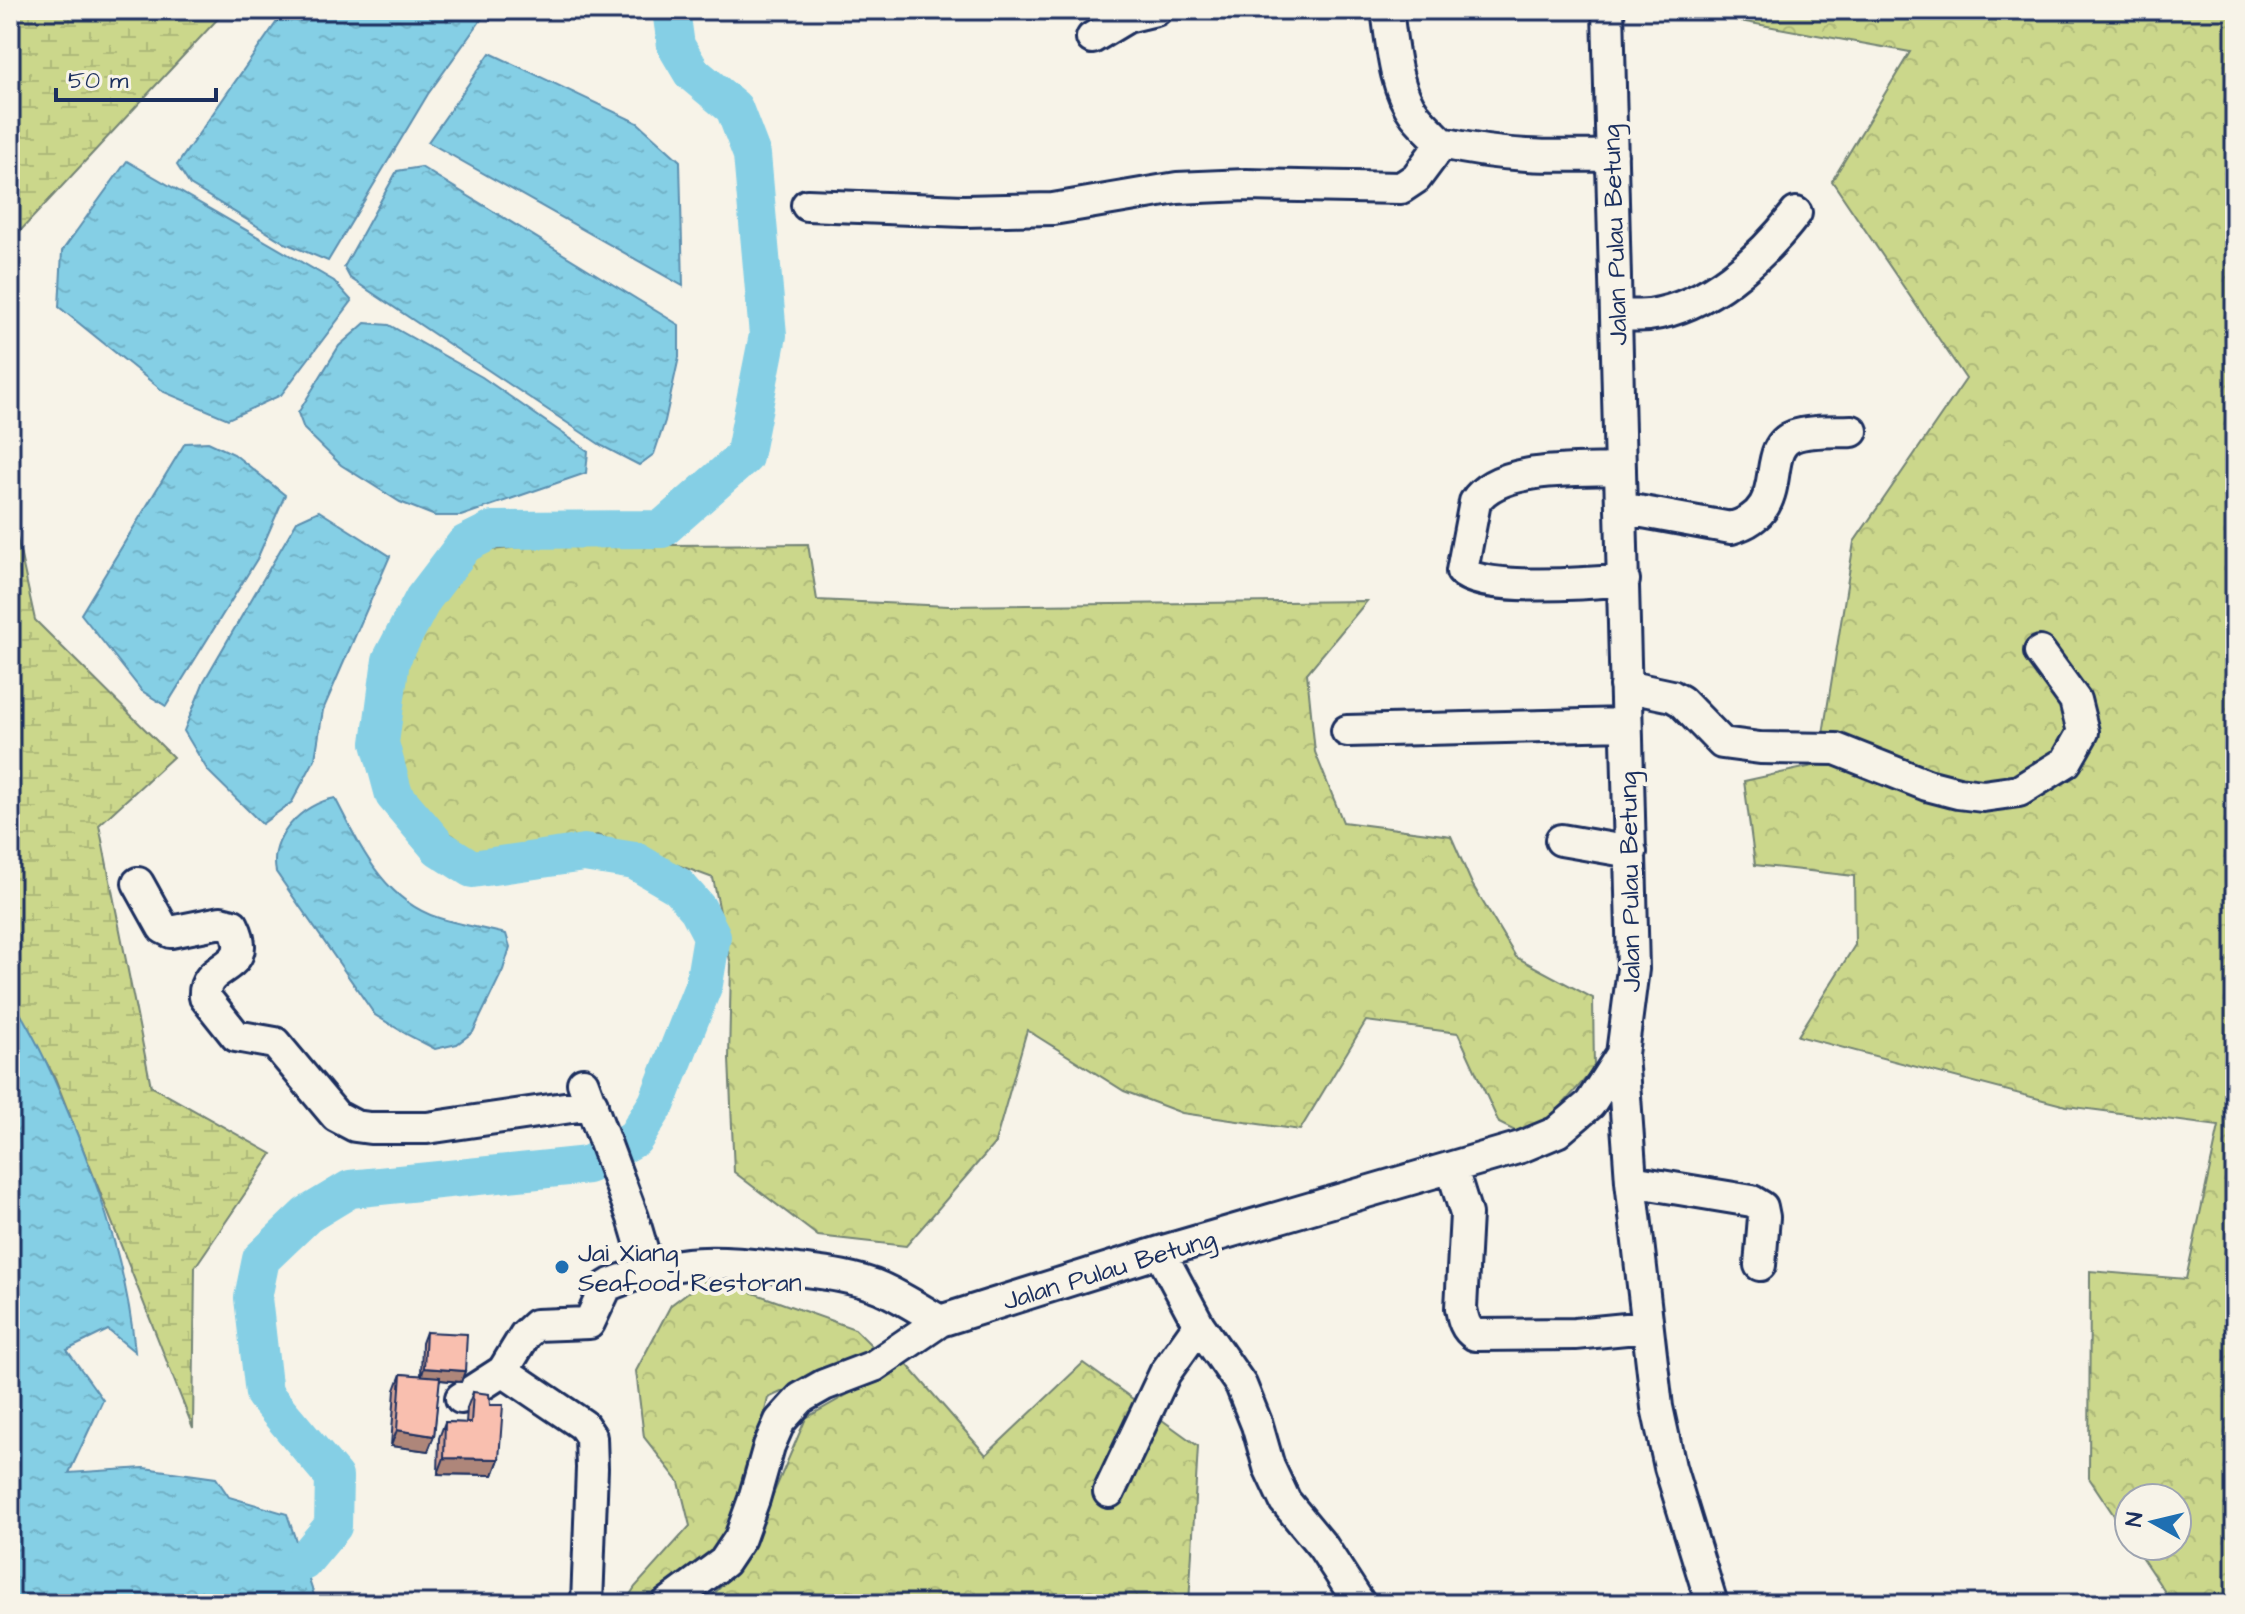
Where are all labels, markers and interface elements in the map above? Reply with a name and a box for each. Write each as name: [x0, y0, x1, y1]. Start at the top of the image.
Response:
scale bar: [56, 52, 216, 102]
text: 50 m: [68, 64, 129, 98]
street label: Jalan Pulau Betung: [1593, 124, 1639, 346]
street label: Jalan Pulau Betung: [1610, 771, 1652, 993]
street label: Jalan Pulau Betung: [998, 1220, 1221, 1321]
place label: Jai Xiang Seafood Restoran: [578, 1235, 802, 1301]
marker: Jai Xiang Seafood Restoran: [553, 1258, 571, 1276]
north arrow: [2113, 1482, 2193, 1562]
text: N: [2118, 1510, 2151, 1528]

